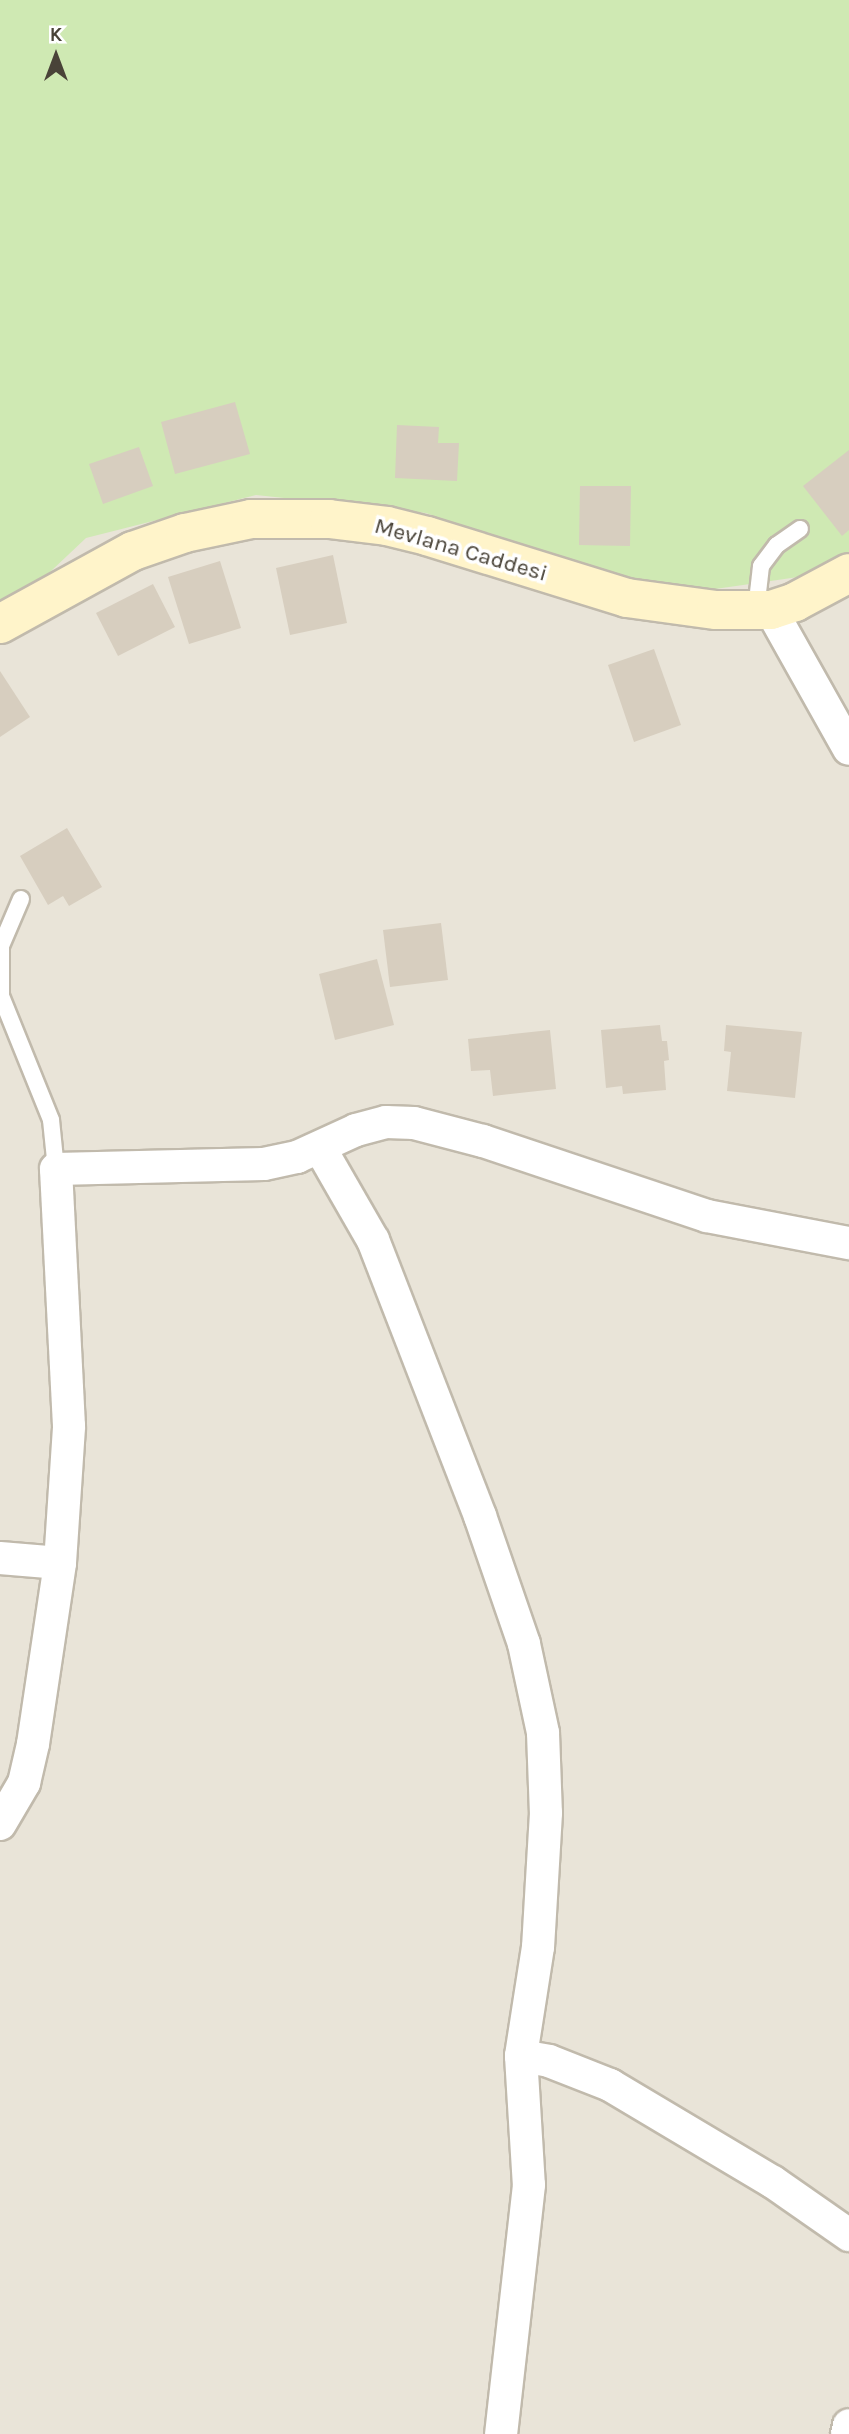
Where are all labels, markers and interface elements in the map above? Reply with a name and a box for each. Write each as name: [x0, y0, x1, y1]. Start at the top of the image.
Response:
north arrow: [21, 21, 91, 91]
text: K: [50, 24, 62, 46]
street label: Mevlana Caddesi: [371, 512, 551, 588]

